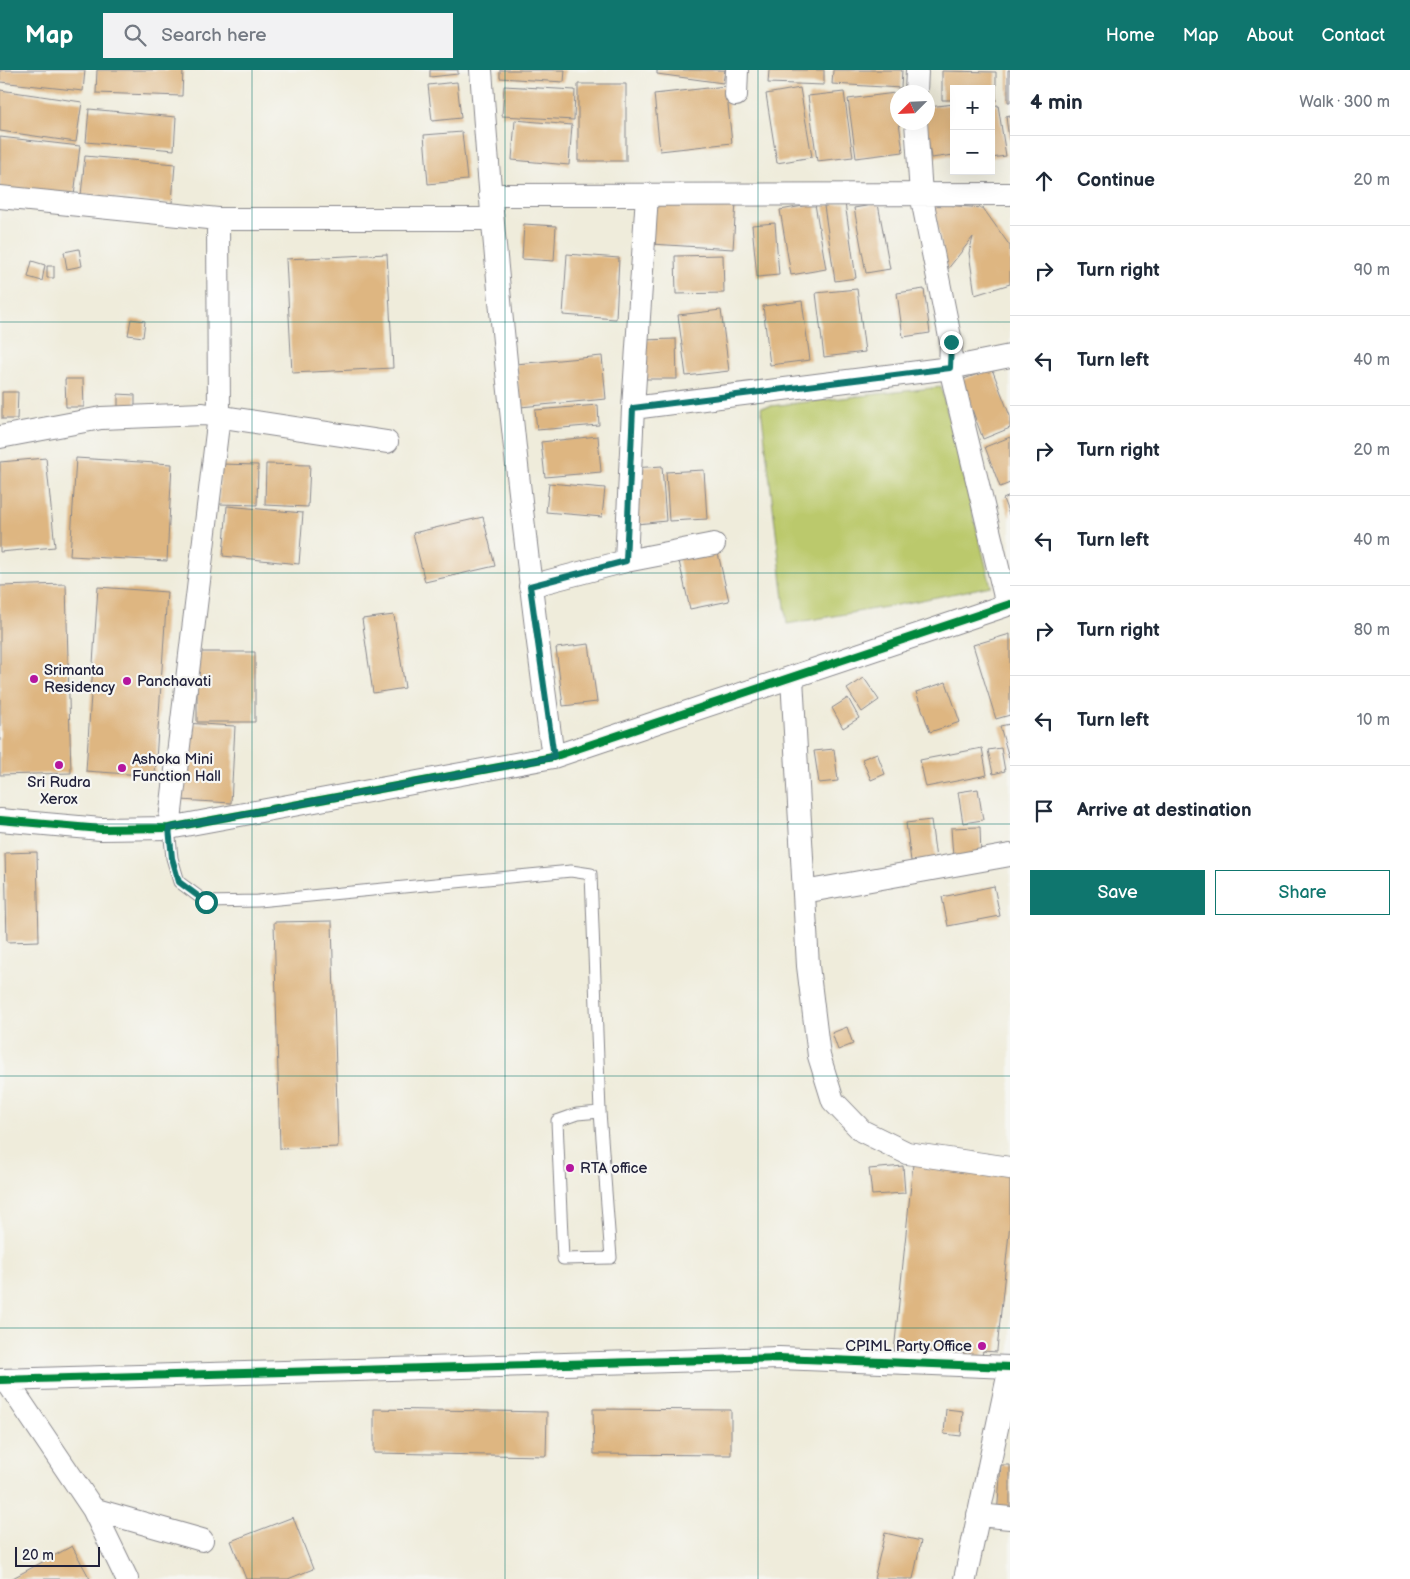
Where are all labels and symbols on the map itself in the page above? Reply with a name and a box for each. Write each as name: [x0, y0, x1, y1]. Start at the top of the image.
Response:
north arrow: [890, 85, 935, 130]
route end: [940, 331, 963, 354]
place label: Srimanta Residency: [44, 661, 115, 697]
place label: Panchavati: [137, 672, 211, 691]
marker: Srimanta Residency: [28, 673, 40, 685]
marker: Panchavati: [121, 675, 133, 687]
place label: Ashoka Mini Function Hall: [132, 750, 221, 786]
marker: Sri Rudra Xerox: [53, 759, 65, 771]
marker: Ashoka Mini Function Hall: [116, 762, 128, 774]
place label: Sri Rudra Xerox: [27, 773, 91, 809]
route start: [195, 891, 218, 914]
place label: RTA office: [580, 1159, 648, 1178]
marker: RTA office: [564, 1162, 576, 1174]
place label: CPIML Party Office: [845, 1337, 972, 1356]
marker: CPIML Party Office: [976, 1340, 988, 1352]
scale bar: [15, 1544, 100, 1567]

